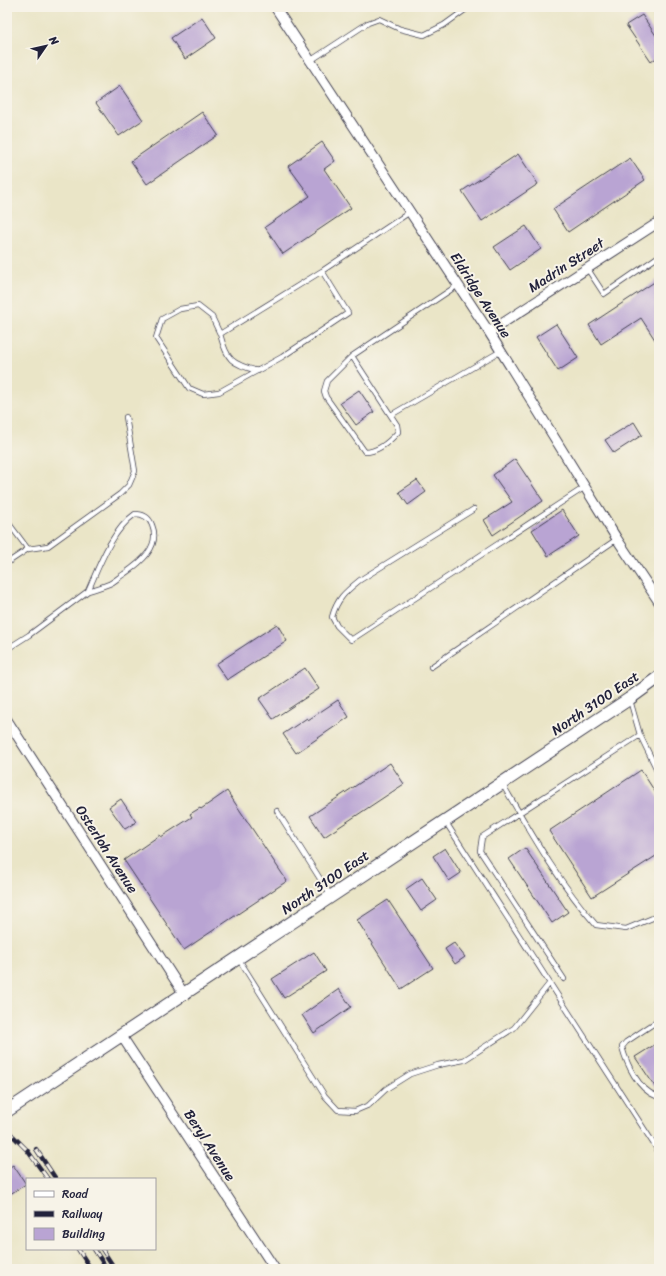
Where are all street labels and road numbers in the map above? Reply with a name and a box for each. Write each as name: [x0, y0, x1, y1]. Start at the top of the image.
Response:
street label: Madrin Street: [523, 231, 611, 300]
street label: Eldridge Avenue: [443, 247, 518, 343]
street label: North 3100 East: [546, 665, 645, 742]
street label: Osterloh Avenue: [68, 800, 145, 899]
street label: North 3100 East: [276, 844, 375, 921]
street label: Beryl Avenue: [177, 1104, 242, 1186]

